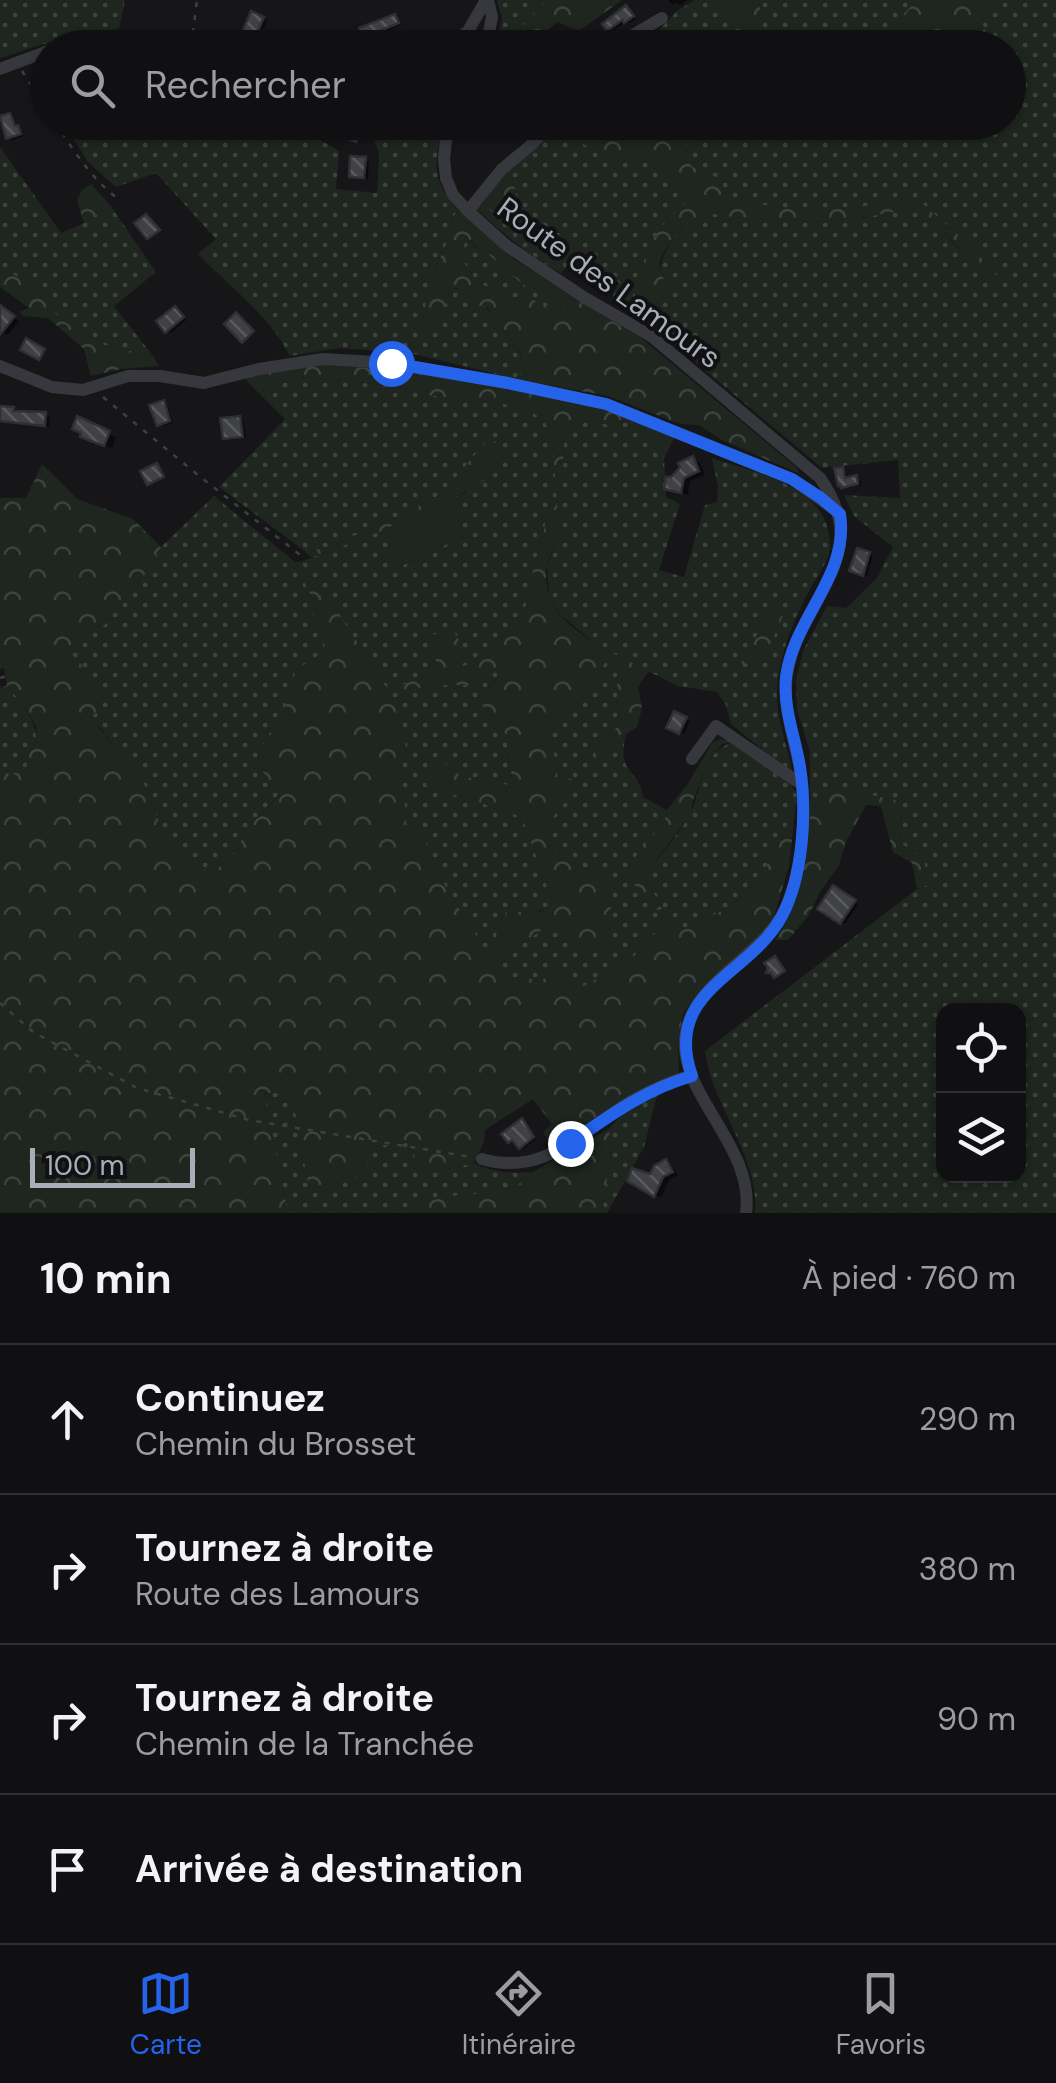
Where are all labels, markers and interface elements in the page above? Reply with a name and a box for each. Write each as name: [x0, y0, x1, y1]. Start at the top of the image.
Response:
search box: [30, 30, 1026, 140]
icon: search: [65, 58, 120, 113]
text: Rechercher: [145, 60, 346, 110]
street label: Route des Lamours: [490, 188, 729, 377]
route start: [369, 341, 415, 387]
map controls: [936, 1003, 1026, 1183]
button: locate: [936, 1003, 1026, 1093]
button: layers: [936, 1093, 1026, 1183]
route end: [548, 1121, 594, 1167]
scale bar: [30, 1143, 195, 1188]
text: 100 m: [45, 1147, 124, 1184]
text: 10 min: [40, 1251, 172, 1306]
text: À pied · 760 m: [802, 1257, 1016, 1299]
text: Continuez: [135, 1373, 325, 1423]
icon: ahead: [40, 1392, 95, 1447]
text: 290 m: [919, 1398, 1016, 1440]
text: Chemin du Brosset: [135, 1423, 416, 1465]
text: Tournez à droite: [135, 1523, 434, 1573]
icon: right: [40, 1542, 95, 1597]
text: 380 m: [919, 1548, 1016, 1590]
text: Route des Lamours: [135, 1573, 420, 1615]
text: Tournez à droite: [135, 1673, 434, 1723]
icon: right: [40, 1692, 95, 1747]
text: 90 m: [937, 1698, 1016, 1740]
text: Chemin de la Tranchée: [135, 1723, 474, 1765]
icon: arrive: [40, 1842, 95, 1897]
text: Arrivée à destination: [135, 1844, 523, 1894]
tab: Carte: [130, 1966, 202, 2063]
tab: Itinéraire: [462, 1966, 576, 2063]
tab: Favoris: [836, 1966, 926, 2063]

